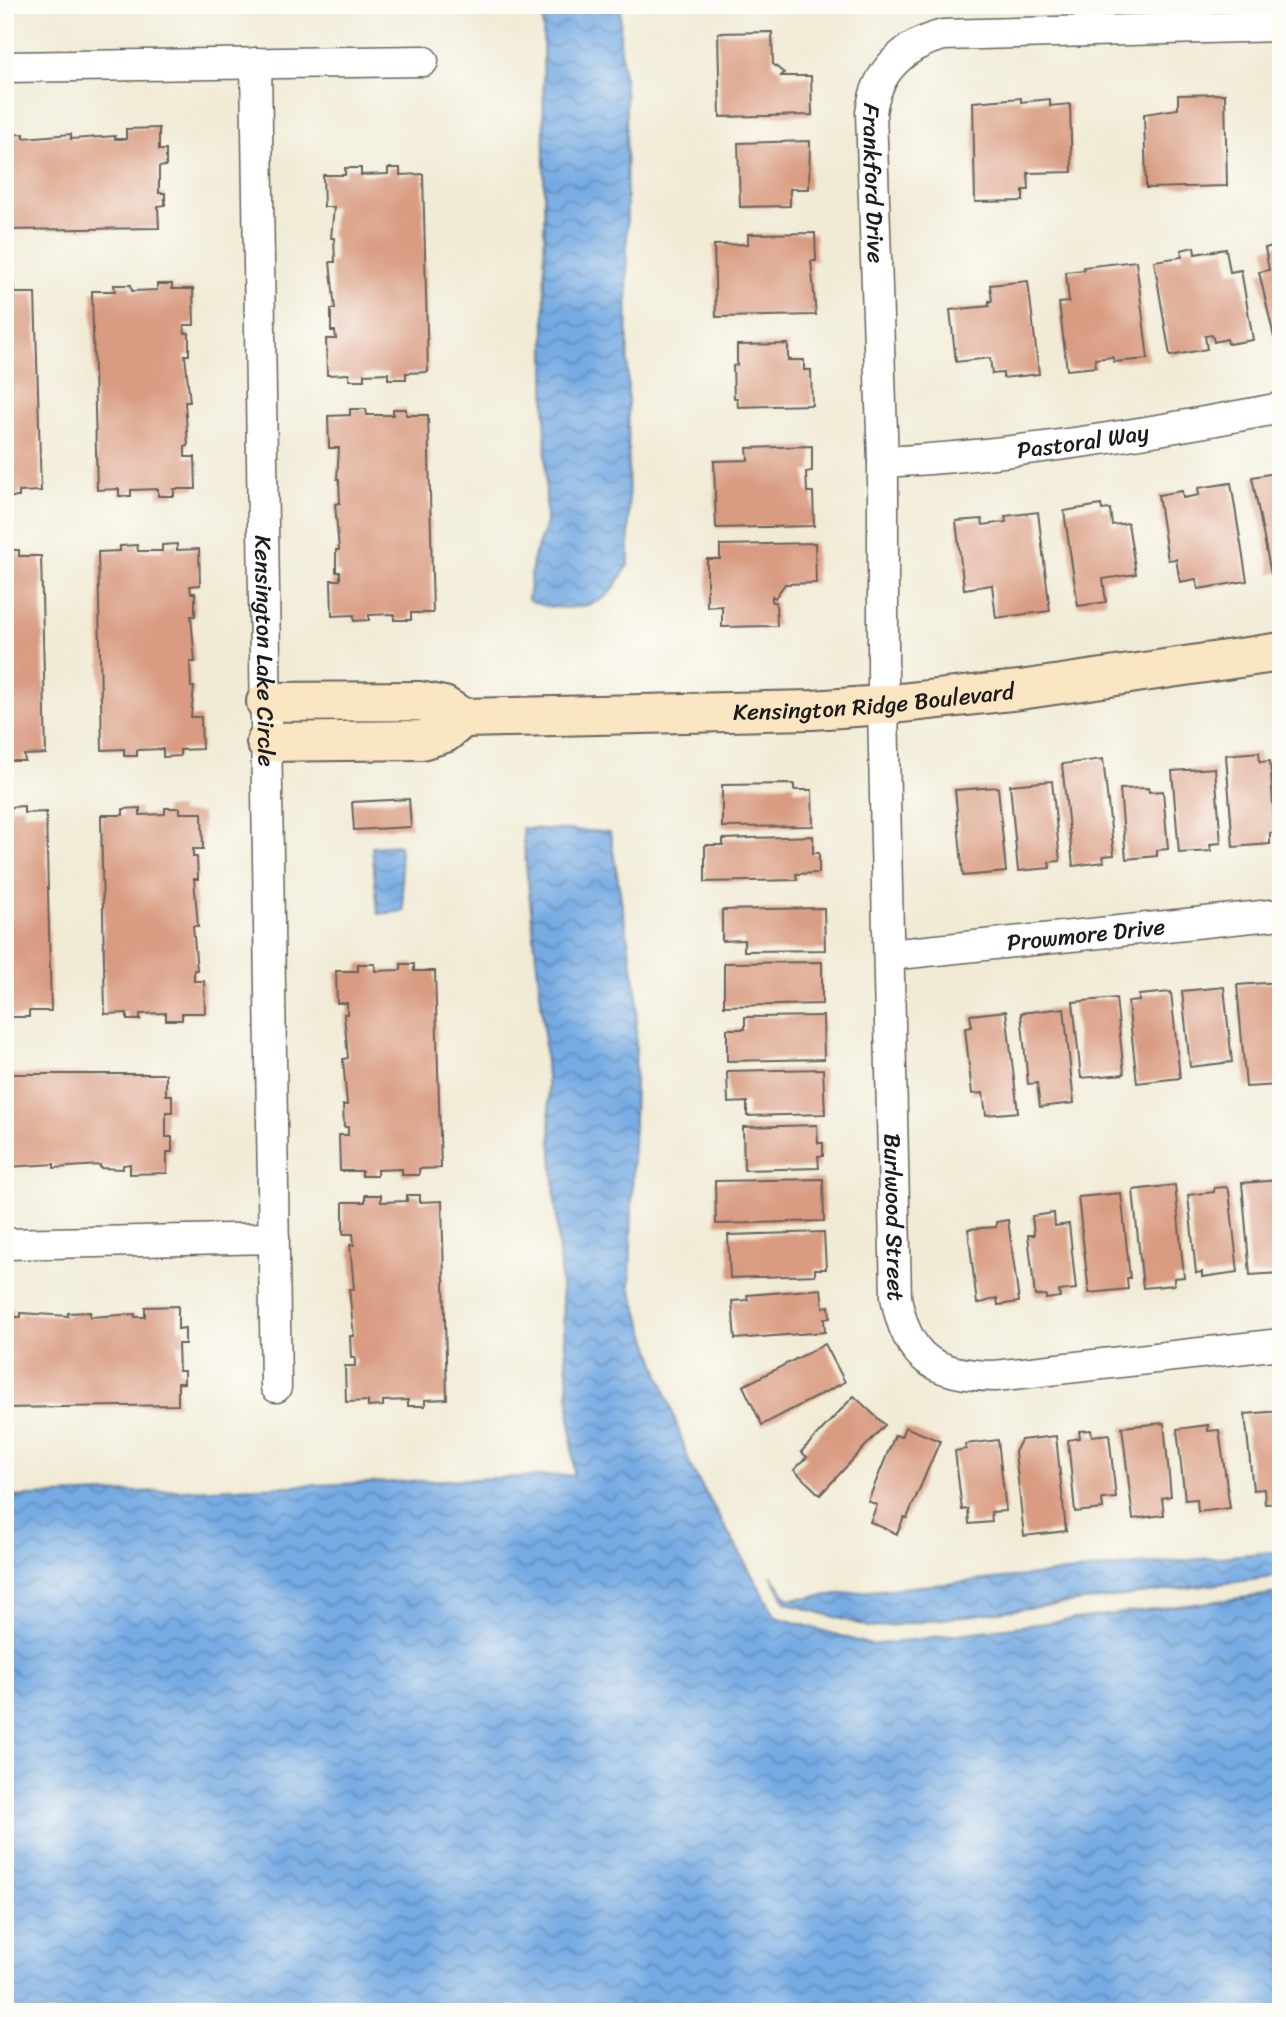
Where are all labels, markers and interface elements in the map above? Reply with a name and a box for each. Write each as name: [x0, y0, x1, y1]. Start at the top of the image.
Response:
street label: Frankford Drive: [850, 100, 896, 264]
street label: Pastoral Way: [1015, 412, 1152, 471]
street label: Kensington Lake Circle: [242, 535, 287, 767]
street label: Kensington Ridge Boulevard: [733, 671, 1018, 733]
street label: Prowmore Drive: [1005, 906, 1167, 964]
street label: Burlwood Street: [871, 1133, 916, 1301]

